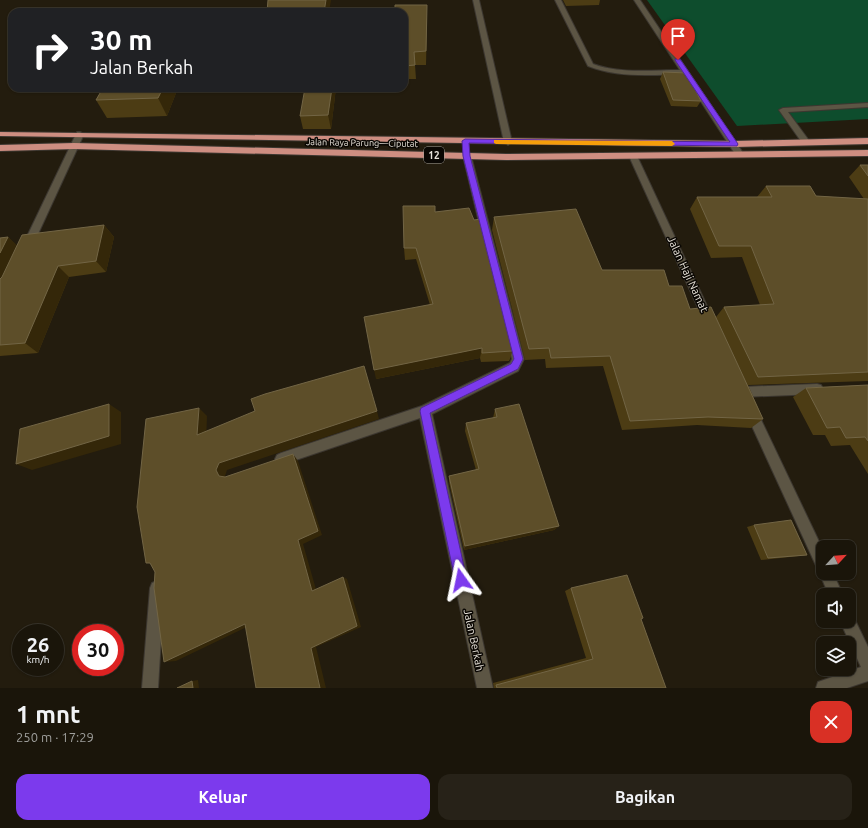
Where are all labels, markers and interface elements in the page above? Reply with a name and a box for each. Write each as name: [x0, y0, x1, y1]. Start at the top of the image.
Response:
pin: [661, 19, 695, 60]
icon: right: [24, 24, 76, 76]
text: 30 m: [90, 24, 152, 55]
icon: arrive: [667, 25, 689, 47]
text: Jalan Berkah: [90, 57, 193, 77]
street label: Jalan Raya Parung—Ciputat: [306, 137, 419, 149]
road number: 12: [424, 147, 444, 163]
street label: Jalan Haji Namat: [665, 234, 711, 315]
north arrow: [816, 540, 856, 580]
map controls: [816, 540, 856, 676]
position arrow: [440, 559, 482, 601]
button: sound: [816, 588, 856, 628]
street label: Jalan Berkah: [462, 608, 486, 672]
speed limit sign: 30: [72, 624, 124, 676]
text: 26: [27, 633, 49, 656]
button: layers: [816, 636, 856, 676]
text: km/h: [26, 654, 50, 665]
text: 1 mnt: [16, 701, 80, 728]
button: close: [810, 701, 852, 743]
text: 250 m · 17:29: [16, 730, 94, 744]
button: Keluar: [16, 774, 430, 820]
button: Bagikan: [438, 774, 852, 820]

